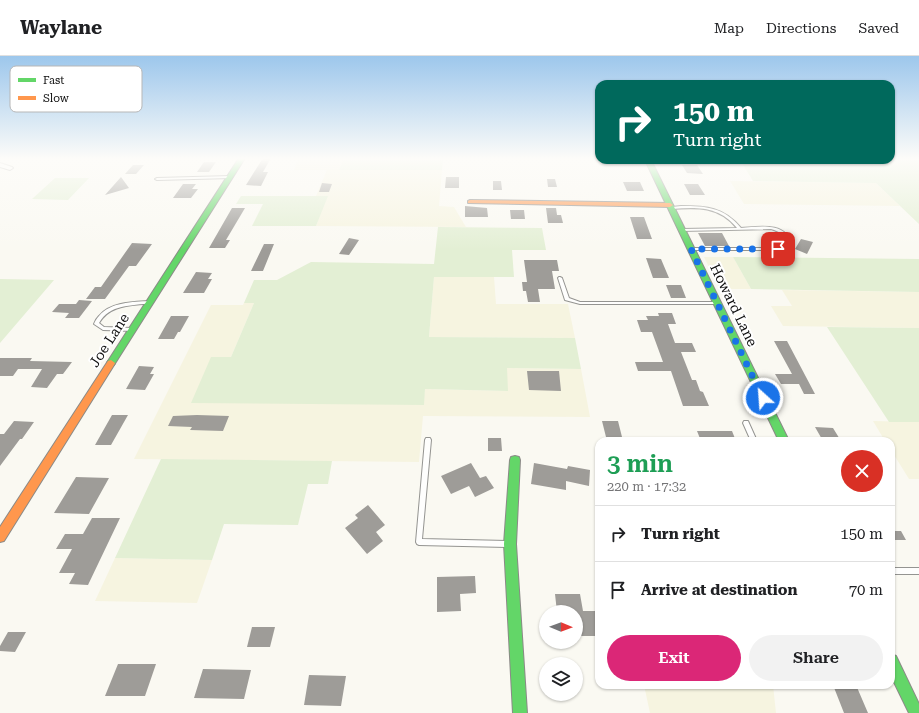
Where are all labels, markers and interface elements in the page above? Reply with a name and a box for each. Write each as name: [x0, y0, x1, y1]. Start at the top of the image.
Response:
text: Waylane: [20, 16, 102, 39]
text: Map: [714, 20, 744, 36]
text: Directions: [766, 20, 836, 36]
text: Saved: [858, 20, 899, 36]
legend: [10, 66, 142, 112]
text: Fast: [43, 74, 64, 87]
text: Slow: [43, 92, 70, 105]
text: 150 m: [673, 95, 754, 128]
icon: right: [607, 96, 659, 148]
text: Turn right: [673, 129, 761, 150]
pin: [761, 232, 795, 266]
icon: arrive: [767, 238, 789, 260]
street label: Howard Lane: [707, 261, 761, 349]
street label: Joe Lane: [86, 310, 132, 370]
position arrow: [742, 377, 784, 419]
text: 3 min: [607, 450, 673, 478]
button: close: [841, 450, 883, 492]
text: 220 m · 17:32: [607, 479, 686, 494]
icon: right: [607, 523, 629, 545]
text: Turn right: [641, 525, 720, 543]
text: 150 m: [840, 525, 883, 543]
icon: arrive: [607, 579, 629, 601]
text: Arrive at destination: [641, 581, 797, 599]
text: 70 m: [849, 581, 883, 599]
north arrow: [539, 605, 583, 649]
map controls: [539, 605, 583, 701]
button: Exit: [607, 635, 741, 681]
button: Share: [749, 635, 883, 681]
button: layers: [539, 657, 583, 701]

